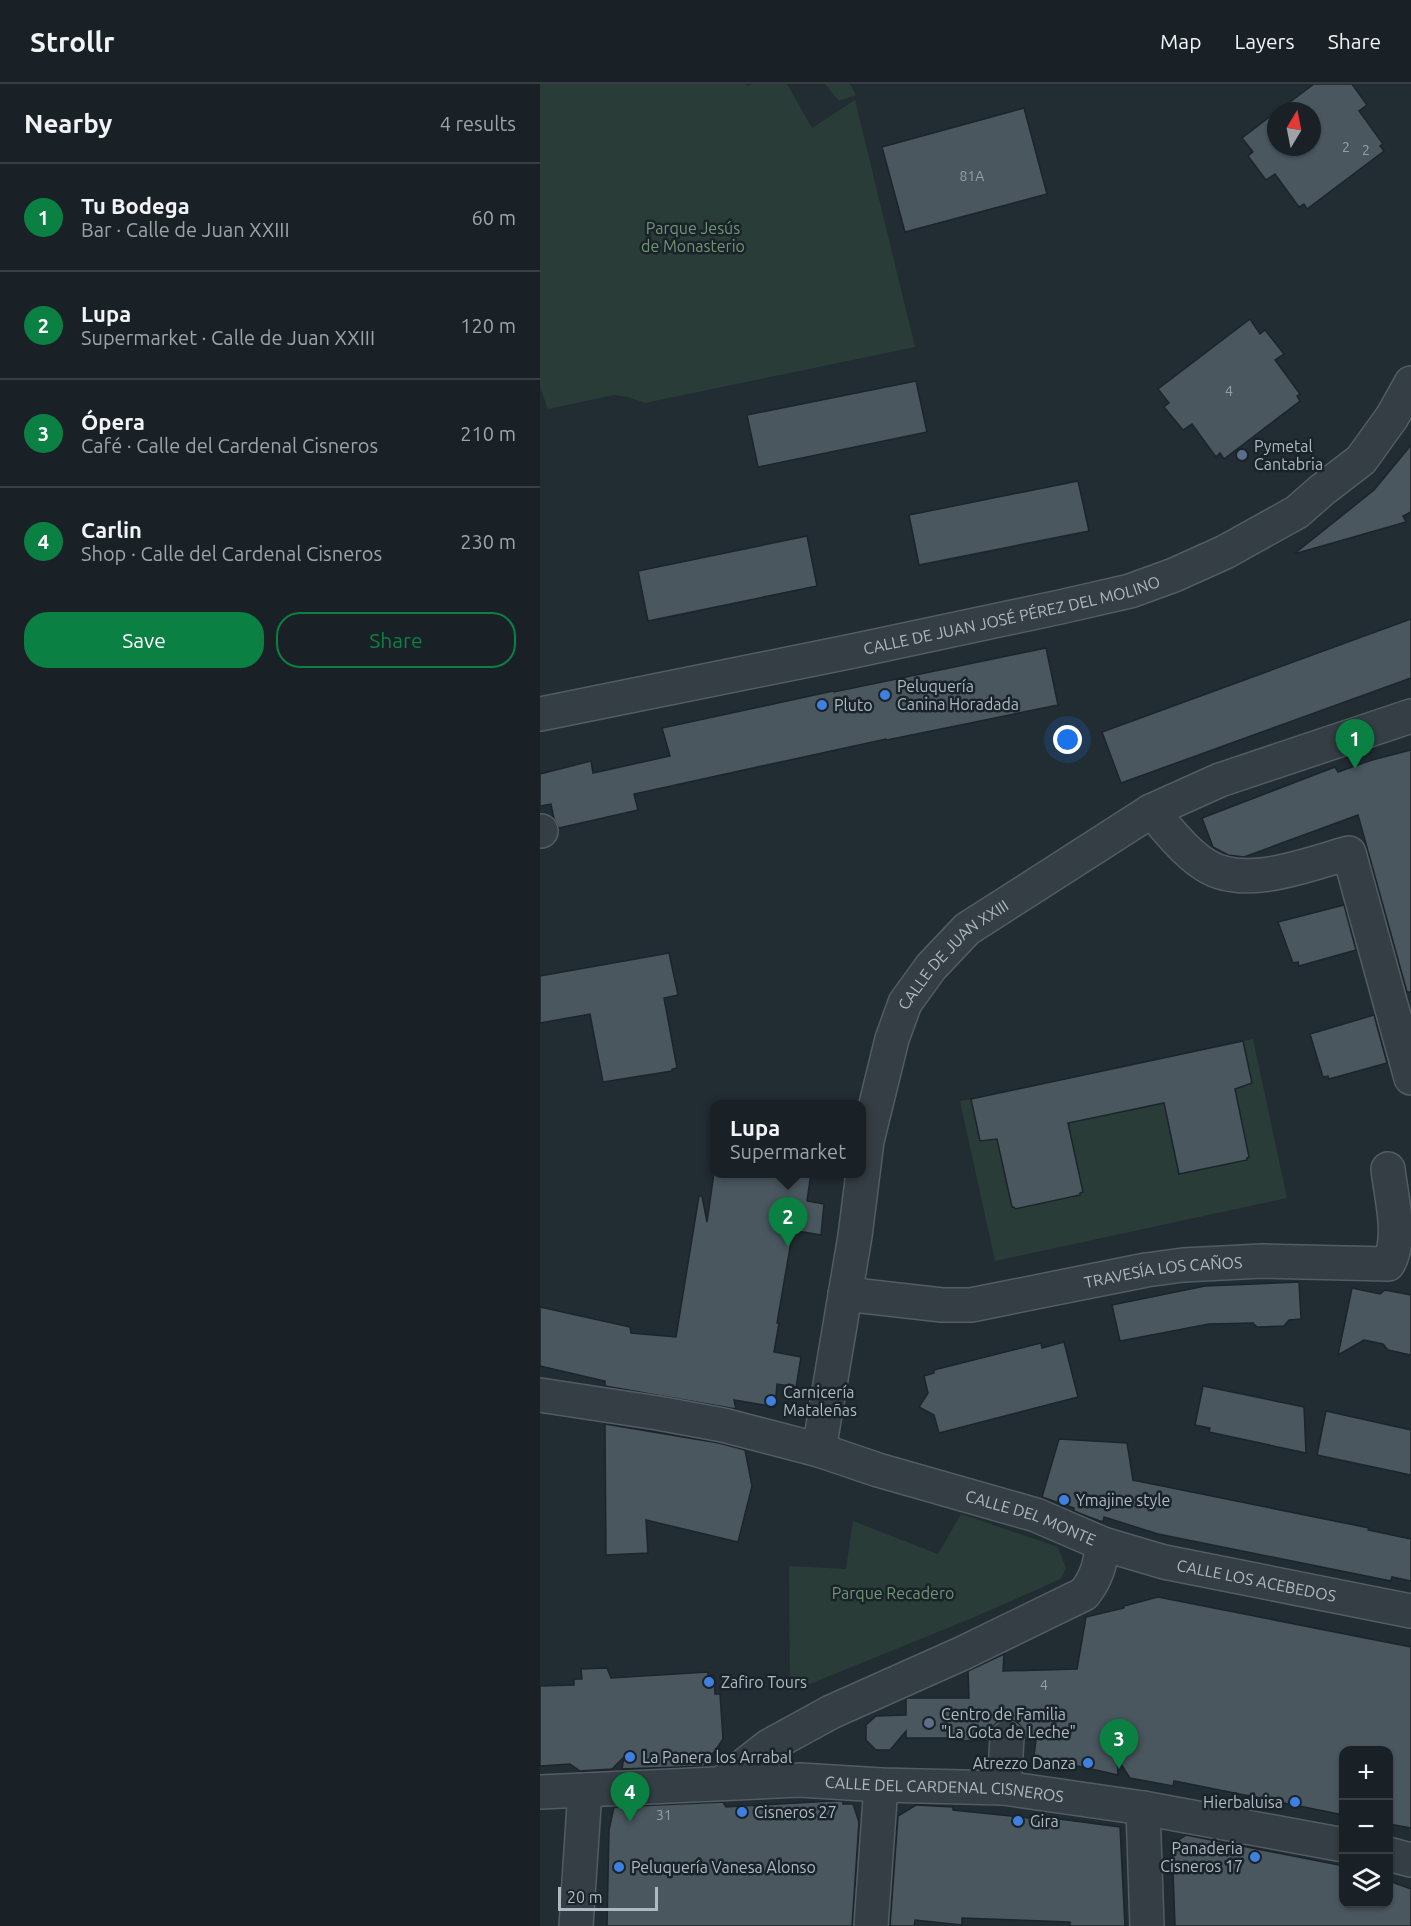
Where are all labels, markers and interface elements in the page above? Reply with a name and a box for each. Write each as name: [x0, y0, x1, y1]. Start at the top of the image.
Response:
text: Strollr: [30, 26, 115, 57]
text: Map: [1160, 29, 1201, 53]
text: Layers: [1234, 29, 1295, 53]
text: Share: [1328, 29, 1381, 53]
north arrow: [1267, 102, 1321, 156]
text: Nearby: [24, 109, 112, 138]
text: 4 results: [440, 112, 516, 135]
house number: 2: [1342, 139, 1350, 155]
house number: 2: [1362, 142, 1370, 158]
house number: 81A: [960, 168, 984, 184]
text: Tu Bodega: [81, 193, 190, 218]
text: 1: [38, 206, 49, 229]
text: 60 m: [472, 206, 516, 229]
text: Bar · Calle de Juan XXIII: [81, 218, 290, 241]
park label: Parque Jesús de Monasterio: [641, 219, 745, 255]
text: Lupa: [81, 301, 131, 326]
text: 2: [38, 314, 49, 337]
text: 120 m: [460, 314, 516, 337]
text: Supermarket · Calle de Juan XXIII: [81, 326, 375, 349]
house number: 4: [1225, 383, 1233, 399]
text: Ópera: [81, 409, 145, 434]
text: 3: [38, 422, 49, 445]
text: 210 m: [460, 422, 516, 445]
text: Café · Calle del Cardenal Cisneros: [81, 434, 378, 457]
place label: Pymetal Cantabria: [1254, 437, 1323, 473]
marker: Pymetal Cantabria: [1235, 448, 1249, 462]
text: Carlin: [81, 517, 142, 542]
text: 4: [38, 530, 49, 553]
text: 230 m: [460, 530, 516, 553]
text: Shop · Calle del Cardenal Cisneros: [81, 542, 382, 565]
street label: CALLE DE JUAN JOSÉ PÉREZ DEL MOLINO: [862, 572, 1162, 658]
button: Save: [24, 612, 264, 668]
button: Share: [276, 612, 516, 668]
place label: Peluquería Canina Horadada: [897, 677, 1019, 713]
marker: Peluquería Canina Horadada: [878, 688, 892, 702]
place label: Pluto: [834, 696, 873, 714]
marker: Pluto: [815, 698, 829, 712]
pin: 1: [1336, 720, 1374, 769]
your location: [1053, 725, 1082, 754]
street label: CALLE DE JUAN XXIII: [894, 896, 1012, 1012]
popup: [710, 1100, 866, 1178]
text: Lupa: [730, 1115, 780, 1140]
text: Supermarket: [730, 1140, 846, 1163]
pin: 2: [768, 1198, 808, 1247]
street label: TRAVESÍA LOS CAÑOS: [1083, 1253, 1243, 1291]
place label: Carnicería Mataleñas: [783, 1383, 857, 1419]
marker: Carnicería Mataleñas: [764, 1394, 778, 1408]
street label: CALLE DEL MONTE: [963, 1486, 1099, 1549]
place label: Ymajine style: [1076, 1491, 1170, 1509]
marker: Ymajine style: [1057, 1493, 1071, 1507]
street label: CALLE LOS ACEBEDOS: [1175, 1556, 1338, 1605]
park label: Parque Recadero: [832, 1584, 954, 1602]
place label: Zafiro Tours: [721, 1673, 807, 1691]
marker: Zafiro Tours: [702, 1675, 716, 1689]
house number: 4: [1040, 1677, 1048, 1693]
place label: Centro de Familia "La Gota de Leche": [941, 1705, 1076, 1741]
marker: Centro de Familia "La Gota de Leche": [922, 1716, 936, 1730]
pin: 3: [1100, 1720, 1138, 1769]
map controls: [1339, 1746, 1393, 1908]
button: +: [1339, 1746, 1393, 1800]
place label: La Panera los Arrabal: [642, 1748, 792, 1766]
marker: La Panera los Arrabal: [623, 1750, 637, 1764]
place label: Atrezzo Danza: [973, 1754, 1076, 1772]
marker: Atrezzo Danza: [1081, 1756, 1095, 1770]
pin: 4: [610, 1772, 650, 1822]
street label: CALLE DEL CARDENAL CISNEROS: [824, 1773, 1065, 1806]
place label: Hierbaluisa: [1203, 1793, 1283, 1811]
marker: Hierbaluisa: [1288, 1795, 1302, 1809]
button: −: [1339, 1800, 1393, 1854]
place label: Cisneros 27: [754, 1803, 837, 1821]
marker: Cisneros 27: [735, 1805, 749, 1819]
house number: 31: [656, 1807, 672, 1823]
place label: Gira: [1030, 1812, 1059, 1830]
marker: Gira: [1011, 1814, 1025, 1828]
place label: Panaderia Cisneros 17: [1160, 1839, 1243, 1875]
marker: Panaderia Cisneros 17: [1248, 1850, 1262, 1864]
button: layers: [1339, 1854, 1393, 1908]
place label: Peluquería Vanesa Alonso: [631, 1858, 816, 1876]
marker: Peluquería Vanesa Alonso: [612, 1860, 626, 1874]
scale bar: [558, 1884, 658, 1912]
text: 20 m: [567, 1888, 603, 1906]

